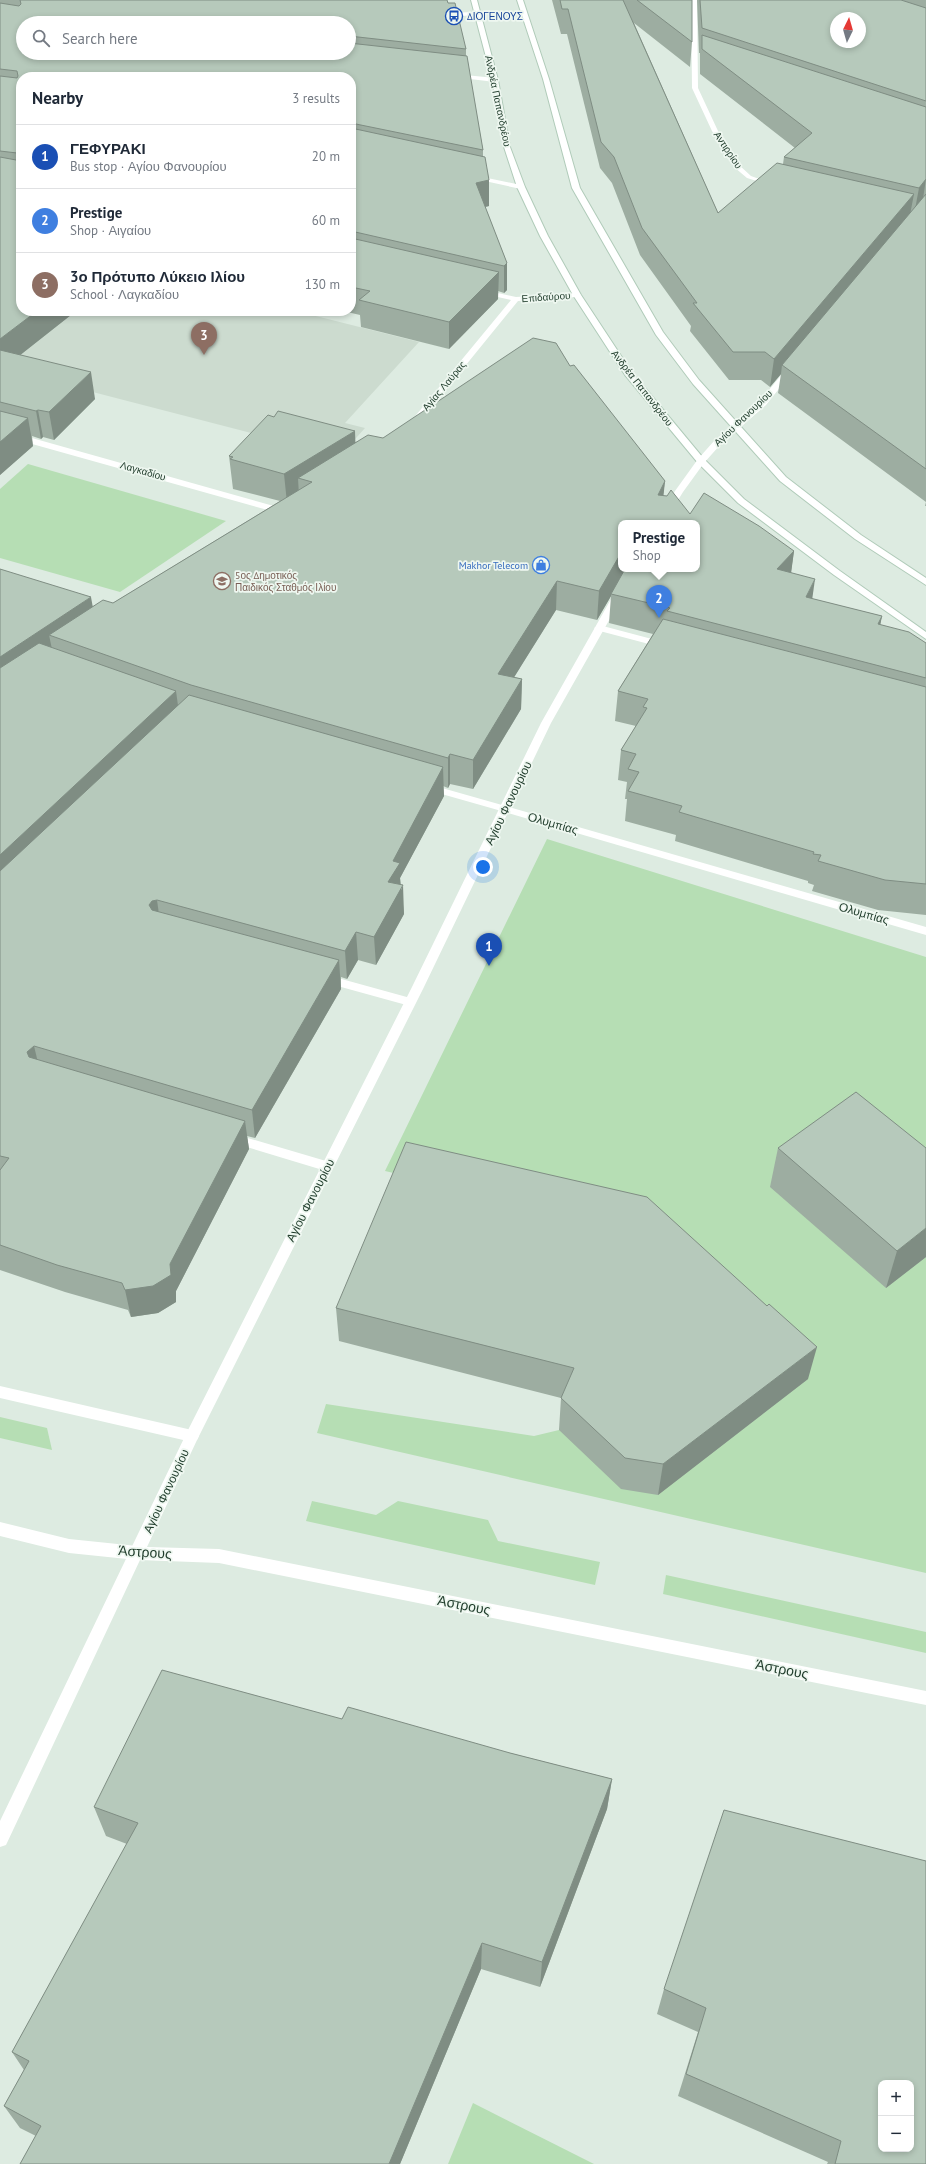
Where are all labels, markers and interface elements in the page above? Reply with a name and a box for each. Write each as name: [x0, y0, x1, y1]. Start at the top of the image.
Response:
bus stop icon: ΔΙΟΓΕΝΟΥΣ: [444, 6, 464, 26]
place label: ΔΙΟΓΕΝΟΥΣ: [467, 10, 523, 23]
north arrow: [830, 12, 866, 48]
search box: [16, 16, 356, 60]
icon: search: [30, 27, 52, 49]
text: Search here: [62, 29, 138, 48]
street label: Ανδρέα Παπανδρέου: [482, 54, 514, 148]
text: Nearby: [32, 87, 83, 109]
text: 3 results: [292, 90, 340, 107]
street label: Αντιρρίου: [711, 129, 745, 171]
text: ΓΕΦΥΡΑΚΙ: [70, 139, 146, 158]
text: 1: [41, 148, 49, 165]
text: 20 m: [312, 148, 340, 165]
text: Bus stop · Αγίου Φανουρίου: [70, 158, 227, 175]
text: Prestige: [70, 203, 122, 222]
text: 2: [41, 212, 49, 229]
text: 60 m: [312, 212, 340, 229]
text: Shop · Αιγαίου: [70, 222, 151, 239]
text: 3ο Πρότυπο Λύκειο Ιλίου: [70, 267, 245, 286]
text: 3: [41, 276, 49, 293]
text: 130 m: [305, 276, 340, 293]
text: School · Λαγκαδίου: [70, 286, 179, 303]
street label: Επιδαύρου: [521, 289, 571, 305]
pin: 3: [191, 322, 217, 355]
street label: Ανδρέα Παπανδρέου: [608, 347, 676, 429]
street label: Αγίας Λαύρας: [419, 358, 469, 414]
street label: Αγίου Φανουρίου: [711, 387, 775, 449]
street label: Λαγκαδίου: [119, 458, 167, 484]
popup: [618, 520, 700, 572]
text: Prestige: [633, 528, 685, 547]
text: Shop: [633, 547, 661, 564]
shop icon: Makhor Telecom: [531, 555, 551, 575]
place label: Makhor Telecom: [459, 559, 528, 572]
place label: 5ος Δημοτικός Παιδικός Σταθμός Ιλίου: [235, 569, 336, 594]
school or university icon: 5ος Δημοτικός Παιδικός Σταθμός Ιλίου: [212, 571, 232, 591]
pin: 2: [646, 585, 672, 618]
street label: Αγίου Φανουρίου: [481, 759, 535, 847]
street label: Ολυμπίας: [526, 809, 580, 837]
your location: [473, 857, 493, 877]
street label: Ολυμπίας: [837, 899, 891, 927]
pin: 1: [476, 933, 502, 966]
street label: Αγίου Φανουρίου: [283, 1156, 337, 1244]
street label: Αγίου Φανουρίου: [140, 1446, 192, 1536]
street label: Άστρους: [118, 1541, 173, 1563]
street label: Άστρους: [436, 1591, 492, 1619]
street label: Άστρους: [754, 1655, 810, 1683]
map controls: [878, 2080, 914, 2152]
button: +: [878, 2080, 914, 2116]
button: −: [878, 2116, 914, 2152]

